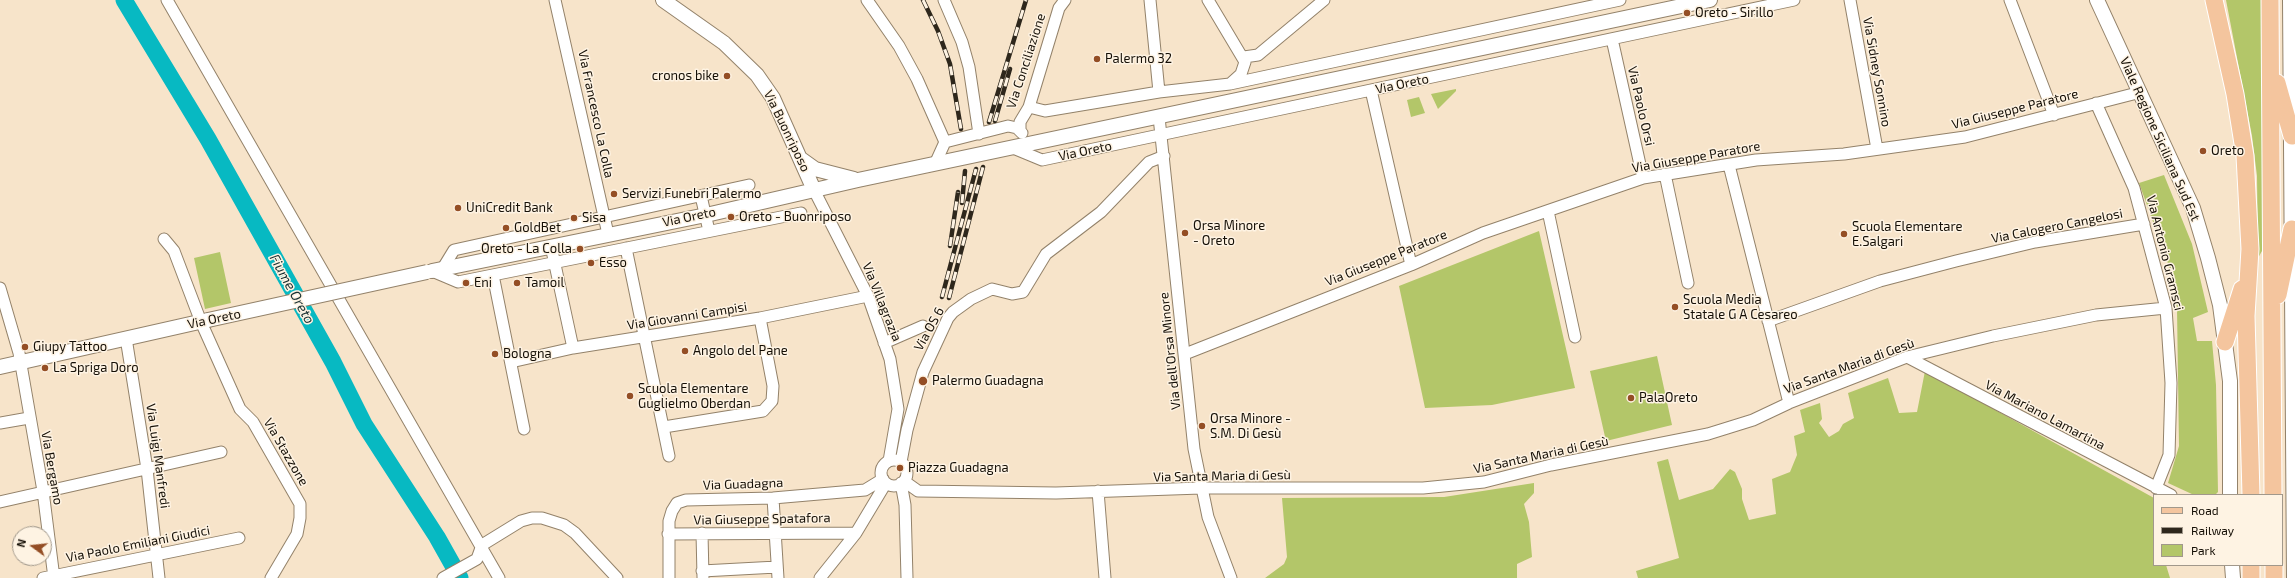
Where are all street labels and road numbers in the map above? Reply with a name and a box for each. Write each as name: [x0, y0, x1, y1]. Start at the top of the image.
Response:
street label: Via Conciliazione: [1003, 11, 1049, 111]
street label: Via Sidney Sonnino: [1860, 16, 1894, 128]
street label: Via Francesco La Colla: [575, 48, 617, 180]
street label: Viale Regione Siciliana Sud Est: [2117, 54, 2203, 224]
street label: Via Paolo Orsi: [1624, 65, 1658, 147]
street label: Via Oreto: [1374, 71, 1430, 97]
street label: Via Giuseppe Paratore: [1950, 86, 2080, 132]
street label: Via Buonriposo: [760, 88, 814, 174]
street label: Via Oreto: [1057, 138, 1113, 164]
street label: Via Giuseppe Paratore: [1631, 138, 1761, 176]
street label: Via Antonio Gramsci: [2143, 194, 2187, 312]
street label: Via Oreto: [661, 204, 717, 230]
street label: Via Calogero Cangelosi: [1990, 206, 2124, 246]
street label: Via Giuseppe Paratore: [1323, 226, 1449, 290]
street label: Via Villagrazia: [859, 260, 905, 344]
street label: Via dell'Orsa Minore: [1156, 292, 1184, 410]
street label: Via Giovanni Campisi: [626, 299, 748, 333]
street label: Via OS 6: [911, 304, 947, 354]
street label: Via Oreto: [186, 306, 242, 332]
street label: Via Santa Maria di Gesù: [1782, 335, 1916, 397]
street label: Via Mariano Lamartina: [1982, 377, 2108, 453]
street label: Via Luigi Manfredi: [143, 403, 173, 509]
street label: Via Stazzone: [260, 415, 312, 489]
street label: Via Bergamo: [38, 430, 66, 506]
street label: Via Santa Maria di Gesù: [1472, 433, 1610, 477]
street label: Via Santa Maria di Gesù: [1153, 467, 1291, 485]
street label: Via Guadagna: [703, 475, 783, 493]
street label: Via Giuseppe Spatafora: [693, 510, 831, 528]
street label: Via Paolo Emiliani Giudici: [65, 522, 211, 566]

